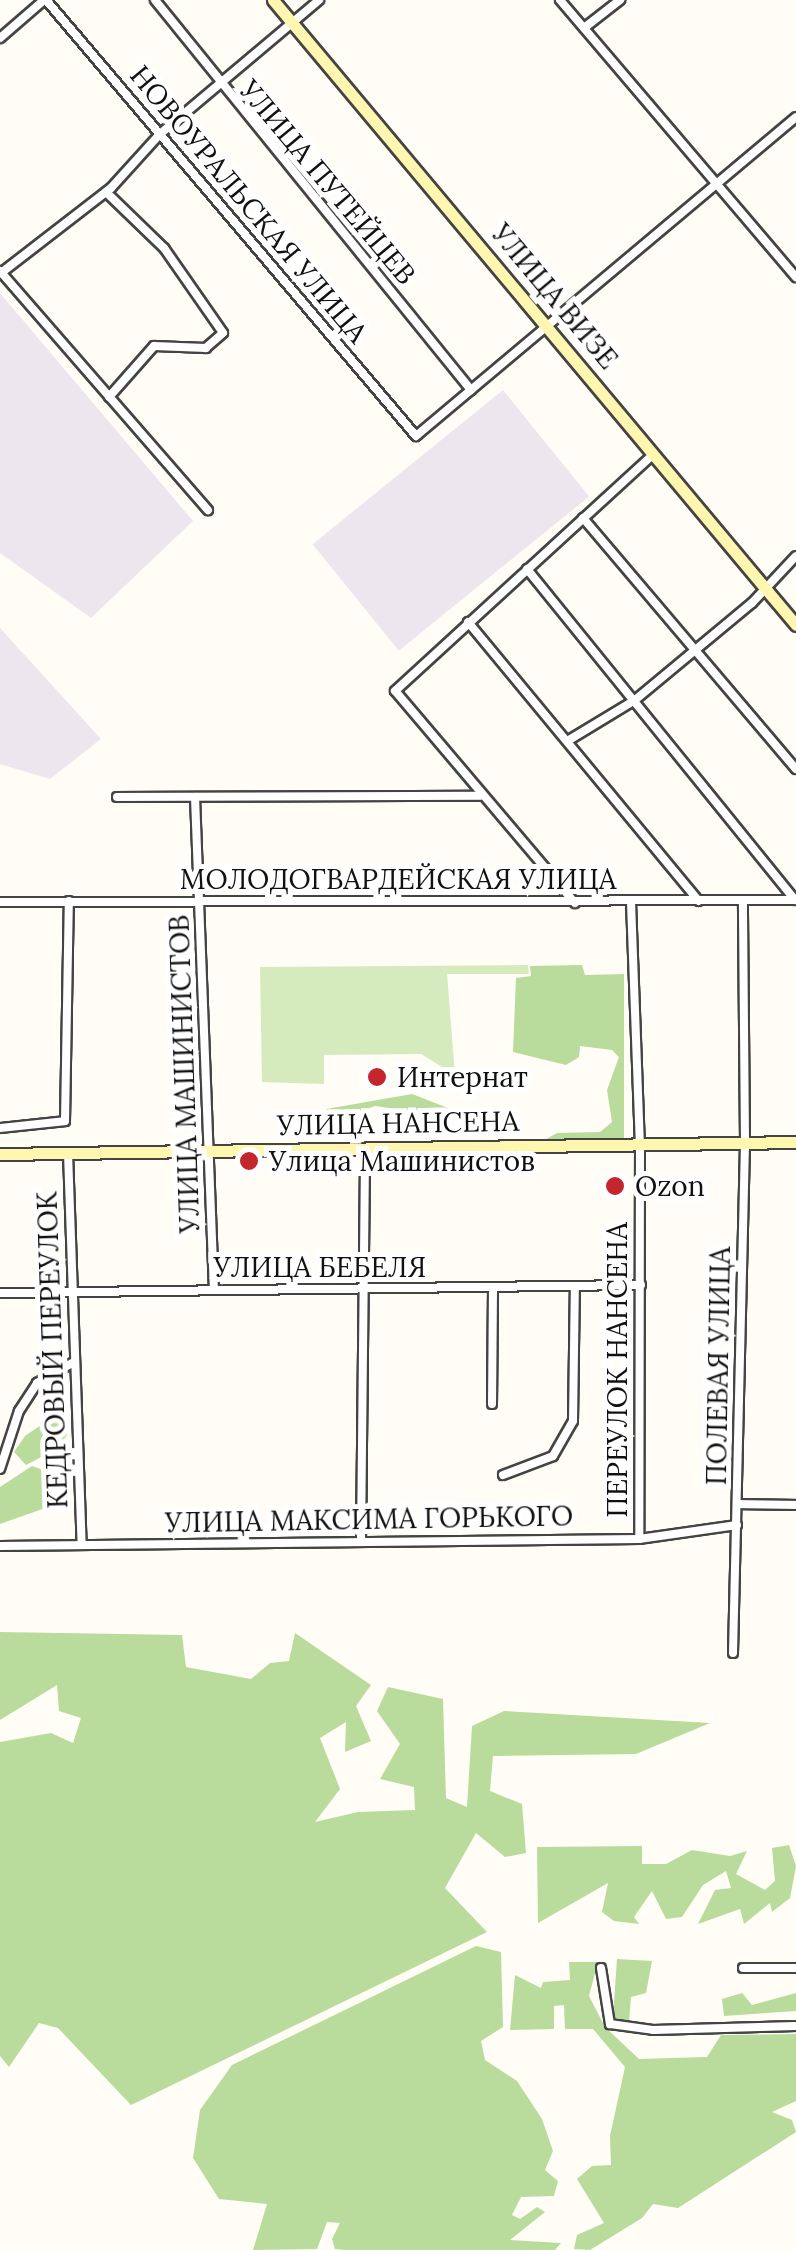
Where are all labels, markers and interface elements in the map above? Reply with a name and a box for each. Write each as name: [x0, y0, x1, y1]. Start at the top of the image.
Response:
street label: НОВОУРАЛЬСКАЯ УЛИЦА: [123, 59, 375, 349]
street label: УЛИЦА ПУТЕЙЦЕВ: [233, 73, 423, 291]
street label: УЛИЦА ВИЗЕ: [485, 217, 625, 375]
street label: МОЛОДОГВАРДЕЙСКАЯ УЛИЦА: [180, 862, 616, 896]
street label: УЛИЦА МАШИНИСТОВ: [162, 914, 206, 1234]
place label: Интернат: [397, 1060, 528, 1094]
marker: Интернат: [366, 1066, 388, 1088]
street label: УЛИЦА НАНСЕНА: [277, 1104, 519, 1142]
place label: Улица Машинистов: [269, 1144, 535, 1178]
marker: Улица Машинистов: [238, 1150, 260, 1172]
place label: Ozon: [635, 1169, 705, 1203]
marker: Ozon: [604, 1175, 626, 1197]
street label: КЕДРОВЫЙ ПЕРЕУЛОК: [30, 1191, 74, 1509]
street label: ПЕРЕУЛОК НАНСЕНА: [600, 1222, 634, 1518]
street label: ПОЛЕВАЯ УЛИЦА: [699, 1246, 737, 1486]
street label: УЛИЦА БЕБЕЛЯ: [214, 1250, 426, 1284]
street label: УЛИЦА МАКСИМА ГОРЬКОГО: [165, 1499, 573, 1539]

